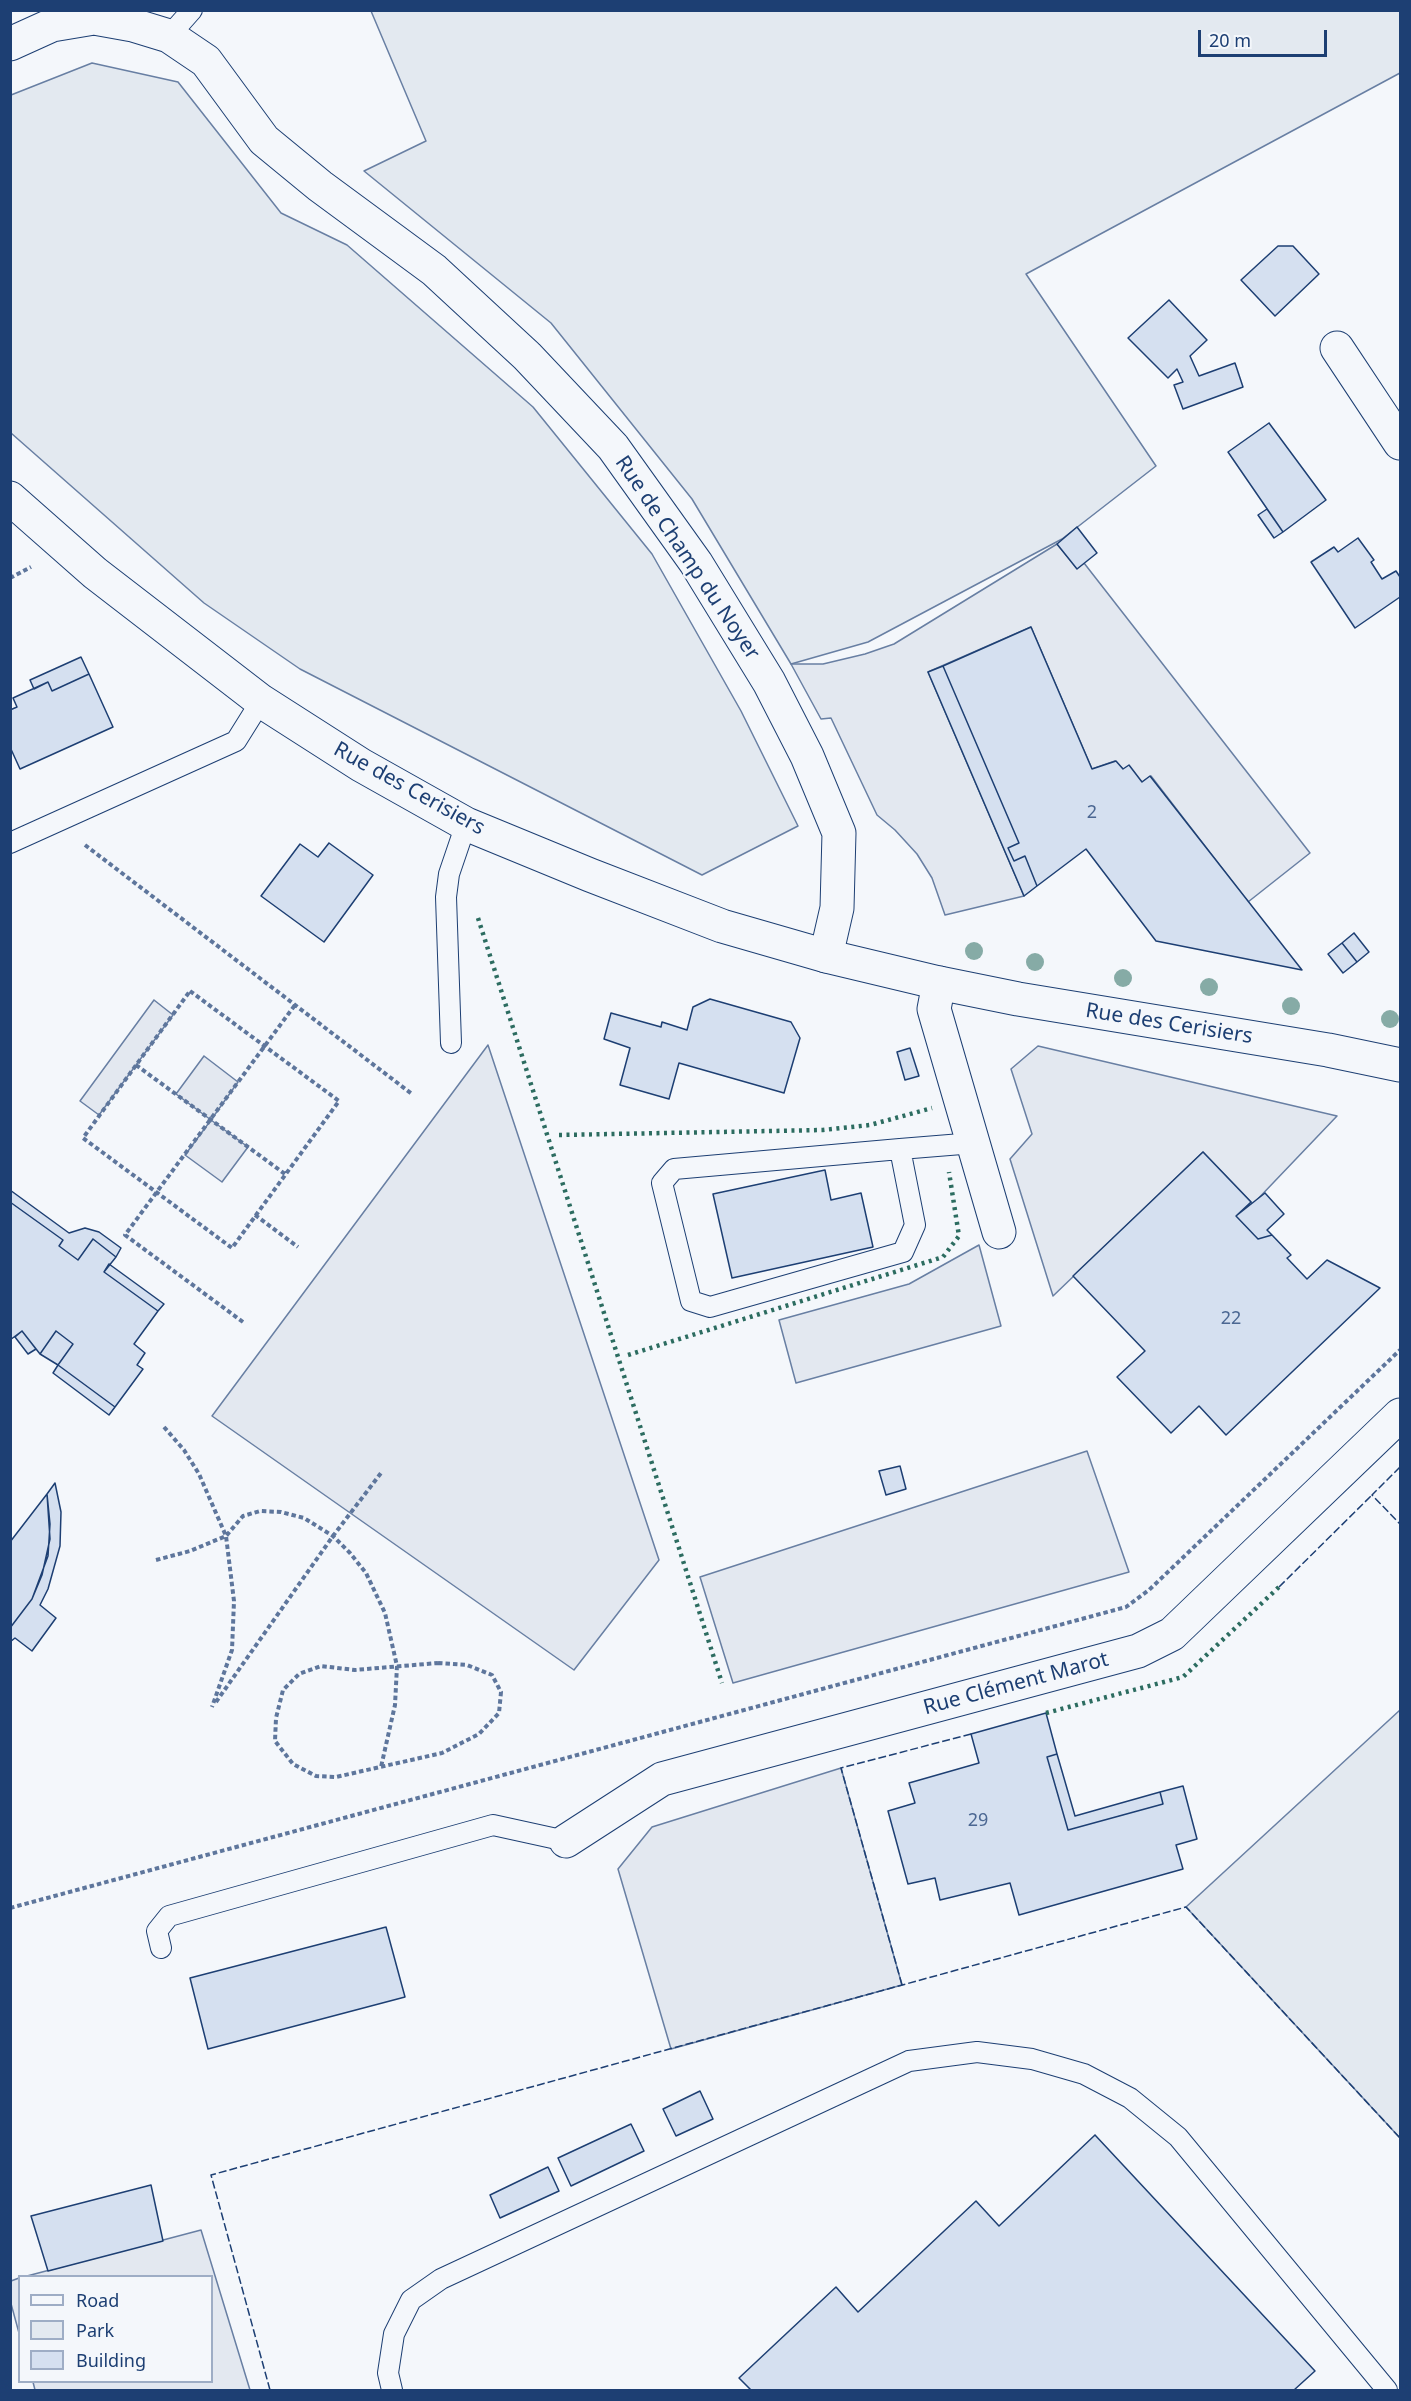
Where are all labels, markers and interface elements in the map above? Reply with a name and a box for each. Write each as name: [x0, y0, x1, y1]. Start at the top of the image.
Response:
scale bar: [1201, 18, 1330, 56]
text: 20 m: [1209, 28, 1251, 52]
street label: Rue de Champ du Noyer: [609, 451, 765, 665]
street label: Rue des Cerisiers: [329, 737, 489, 841]
house number: 2: [1087, 802, 1097, 824]
street label: Rue des Cerisiers: [1084, 998, 1254, 1050]
house number: 22: [1221, 1308, 1241, 1330]
street label: Rue Clément Marot: [921, 1647, 1111, 1721]
house number: 29: [968, 1810, 988, 1832]
legend: [18, 2275, 213, 2383]
text: Road: [76, 2288, 119, 2312]
text: Park: [76, 2318, 114, 2342]
text: Building: [76, 2348, 146, 2372]

